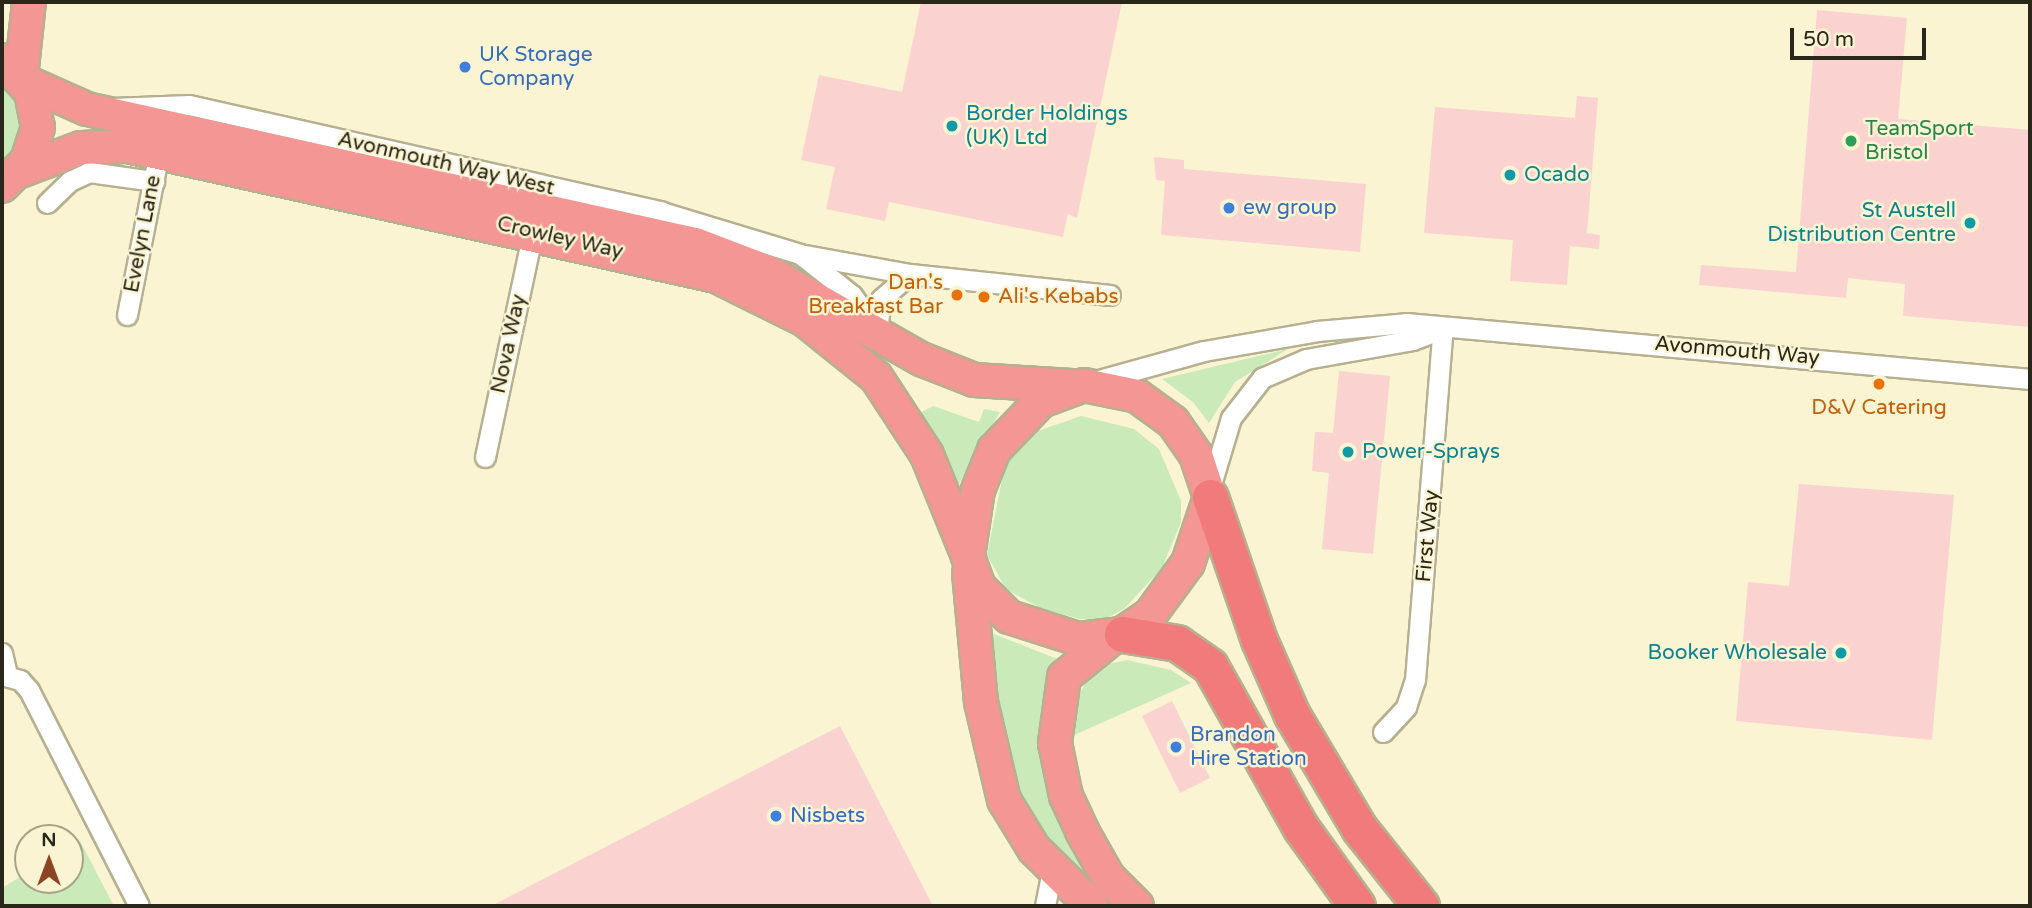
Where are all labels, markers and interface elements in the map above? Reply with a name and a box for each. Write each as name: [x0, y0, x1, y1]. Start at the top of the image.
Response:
scale bar: [1794, 14, 1930, 58]
text: 50 m: [1803, 27, 1854, 52]
place label: UK Storage Company: [479, 42, 593, 92]
marker: UK Storage Company: [457, 59, 473, 75]
place label: Border Holdings (UK) Ltd: [966, 101, 1128, 151]
place label: TeamSport Bristol: [1865, 116, 1974, 166]
marker: Border Holdings (UK) Ltd: [944, 118, 960, 134]
street label: Avonmouth Way West: [335, 127, 557, 201]
marker: TeamSport Bristol: [1843, 133, 1859, 149]
place label: Ocado: [1524, 162, 1590, 188]
marker: Ocado: [1502, 167, 1518, 183]
street label: Evelyn Lane: [119, 173, 167, 295]
place label: ew group: [1243, 195, 1337, 221]
place label: St Austell Distribution Centre: [1767, 198, 1956, 248]
marker: ew group: [1221, 200, 1237, 216]
street label: Crowley Way: [495, 211, 625, 265]
marker: St Austell Distribution Centre: [1962, 215, 1978, 231]
place label: Dan's Breakfast Bar: [808, 270, 943, 320]
place label: Ali's Kebabs: [998, 284, 1119, 310]
marker: Dan's Breakfast Bar: [949, 287, 965, 303]
marker: Ali's Kebabs: [976, 289, 992, 305]
street label: Nova Way: [486, 292, 532, 396]
street label: Avonmouth Way: [1653, 331, 1821, 371]
marker: D&V Catering: [1871, 376, 1887, 392]
place label: D&V Catering: [1811, 395, 1947, 421]
place label: Power-Sprays: [1362, 439, 1500, 465]
marker: Power-Sprays: [1340, 444, 1356, 460]
street label: First Way: [1411, 489, 1445, 583]
place label: Booker Wholesale: [1647, 640, 1827, 666]
marker: Booker Wholesale: [1833, 645, 1849, 661]
place label: Brandon Hire Station: [1190, 722, 1307, 772]
marker: Brandon Hire Station: [1168, 739, 1184, 755]
place label: Nisbets: [790, 803, 865, 829]
marker: Nisbets: [768, 808, 784, 824]
north arrow: [14, 824, 84, 894]
text: N: [41, 829, 57, 851]

